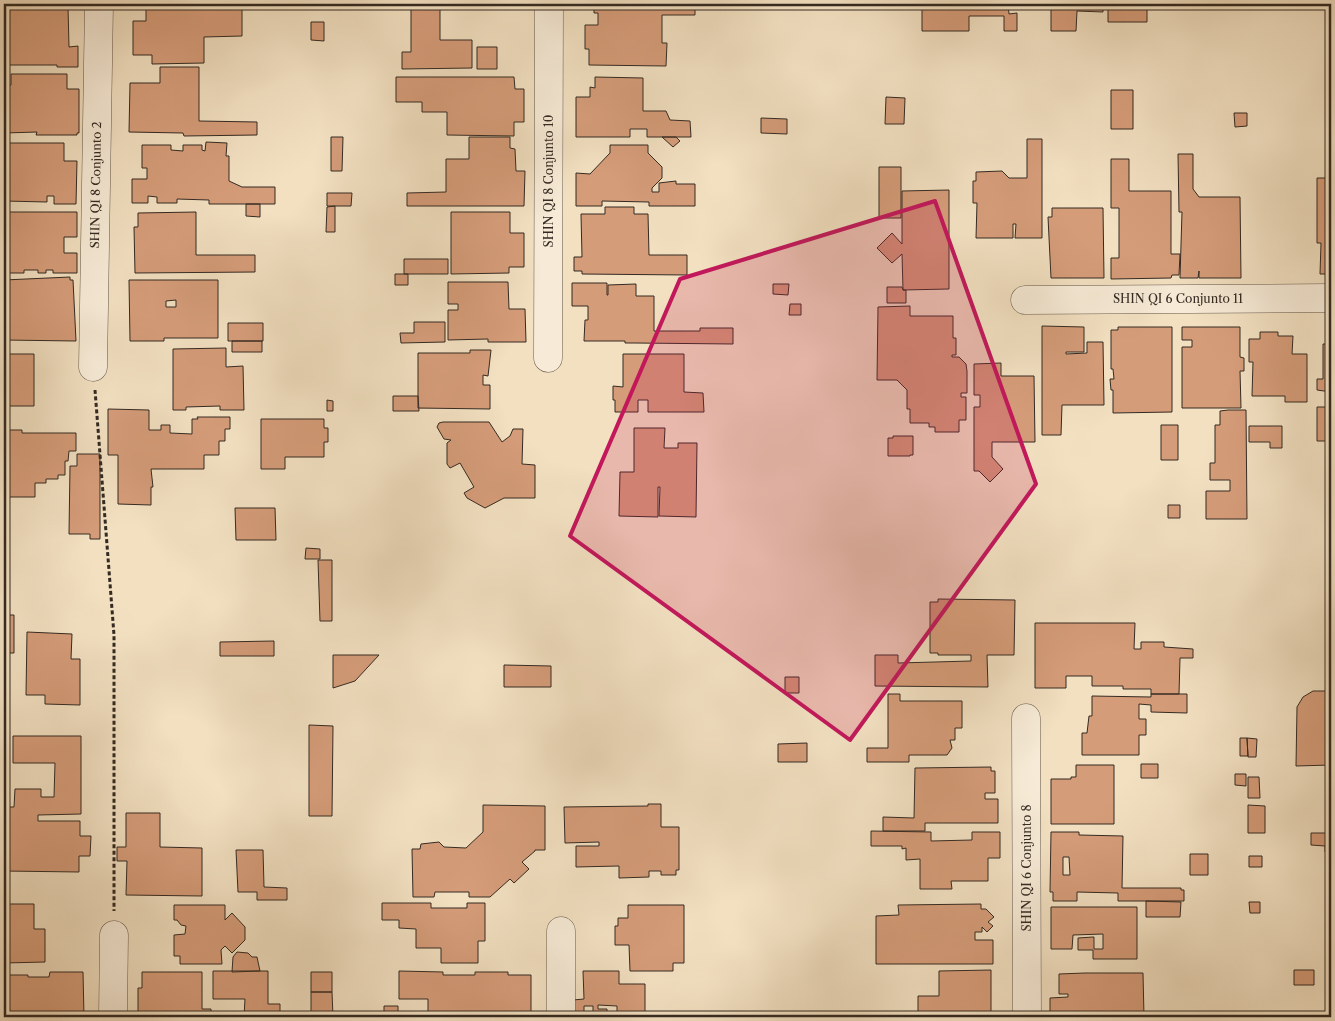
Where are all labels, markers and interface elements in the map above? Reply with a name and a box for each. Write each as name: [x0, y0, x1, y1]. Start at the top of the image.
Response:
street label: SHIN QI 8 Conjunto 10: [541, 115, 556, 247]
street label: SHIN QI 8 Conjunto 2: [87, 121, 104, 249]
street label: SHIN QI 6 Conjunto 11: [1113, 291, 1243, 306]
street label: SHIN QI 6 Conjunto 8: [1019, 804, 1034, 932]

